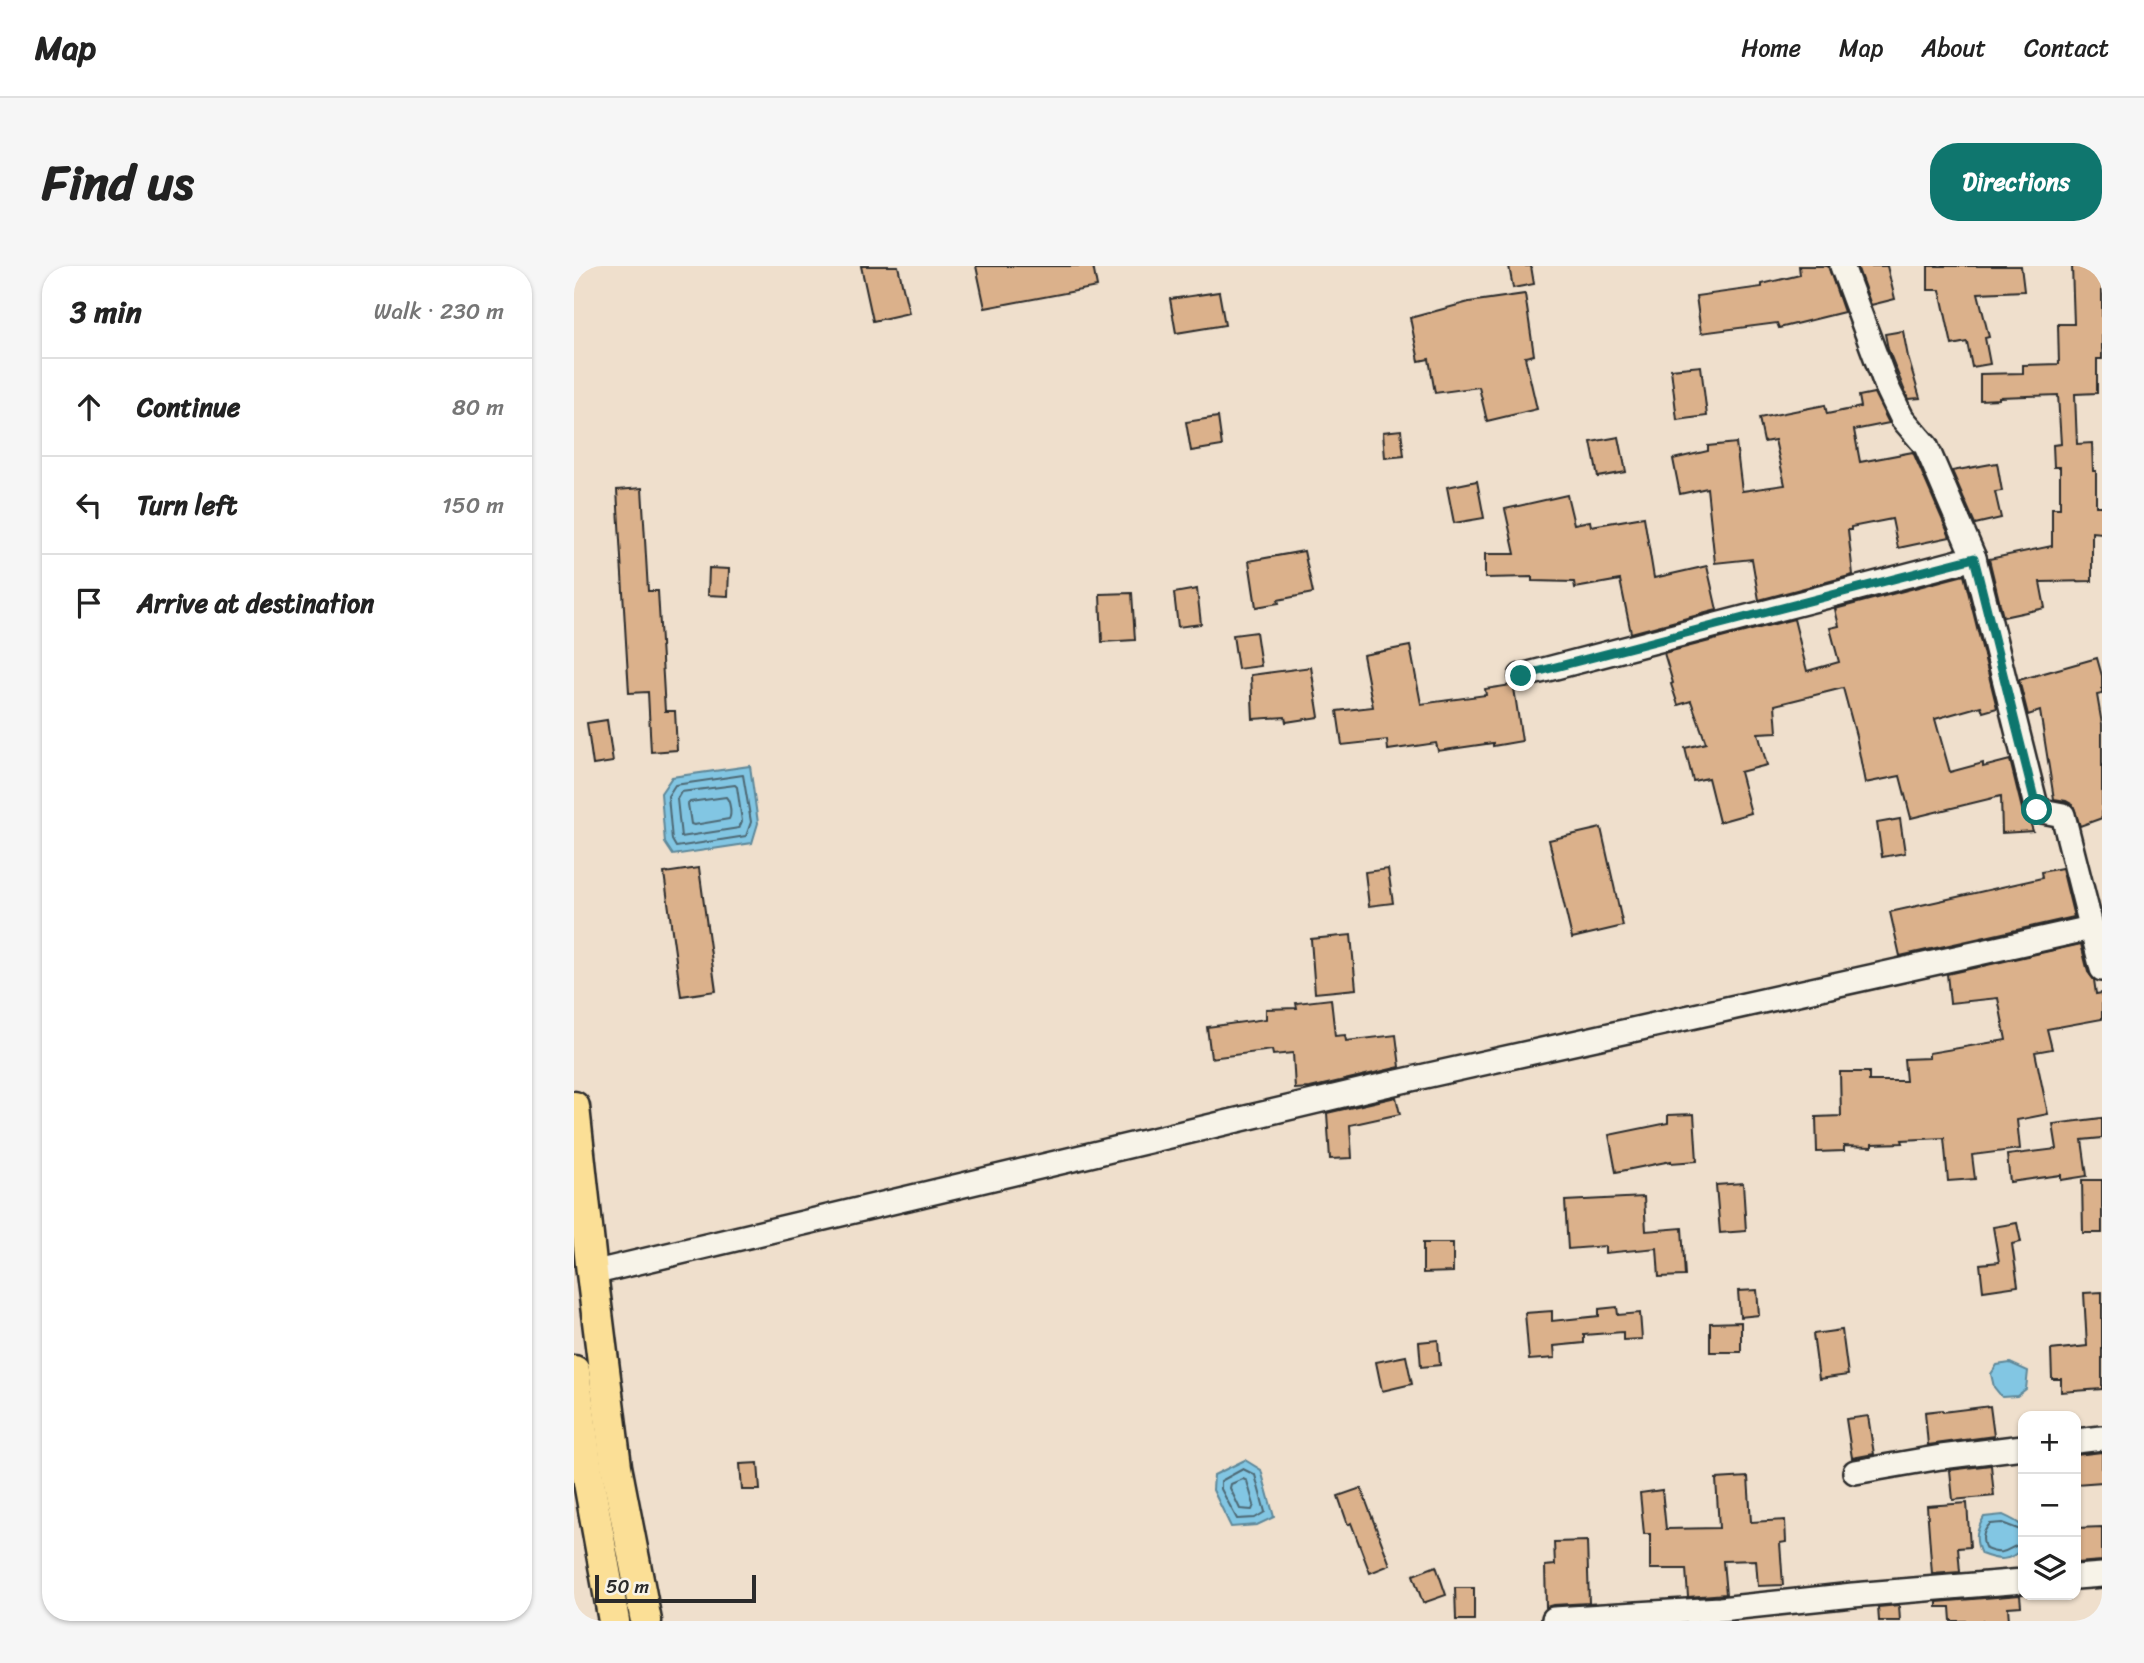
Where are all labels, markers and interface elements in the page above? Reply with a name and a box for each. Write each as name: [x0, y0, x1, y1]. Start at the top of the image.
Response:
text: Map: [35, 19, 96, 77]
text: Home: [1741, 27, 1801, 69]
text: Map: [1839, 27, 1883, 69]
text: About: [1921, 27, 1986, 69]
text: Contact: [2024, 27, 2109, 69]
text: Find us: [42, 139, 194, 226]
button: Directions: [1930, 143, 2102, 221]
text: 3 min: [70, 285, 142, 339]
text: Walk · 230 m: [374, 291, 504, 332]
text: Continue: [137, 384, 240, 430]
text: 80 m: [452, 387, 504, 428]
icon: ahead: [70, 388, 108, 426]
text: Turn left: [137, 482, 237, 528]
text: 150 m: [442, 485, 504, 526]
icon: left: [70, 486, 108, 524]
text: Arrive at destination: [137, 580, 374, 626]
icon: arrive: [70, 584, 108, 622]
route end: [1505, 660, 1536, 691]
route start: [2021, 794, 2052, 825]
map controls: [2018, 1411, 2081, 1600]
button: +: [2018, 1411, 2081, 1474]
button: −: [2018, 1474, 2081, 1537]
button: layers: [2018, 1537, 2081, 1600]
text: 50 m: [606, 1570, 649, 1603]
scale bar: [595, 1572, 756, 1604]

